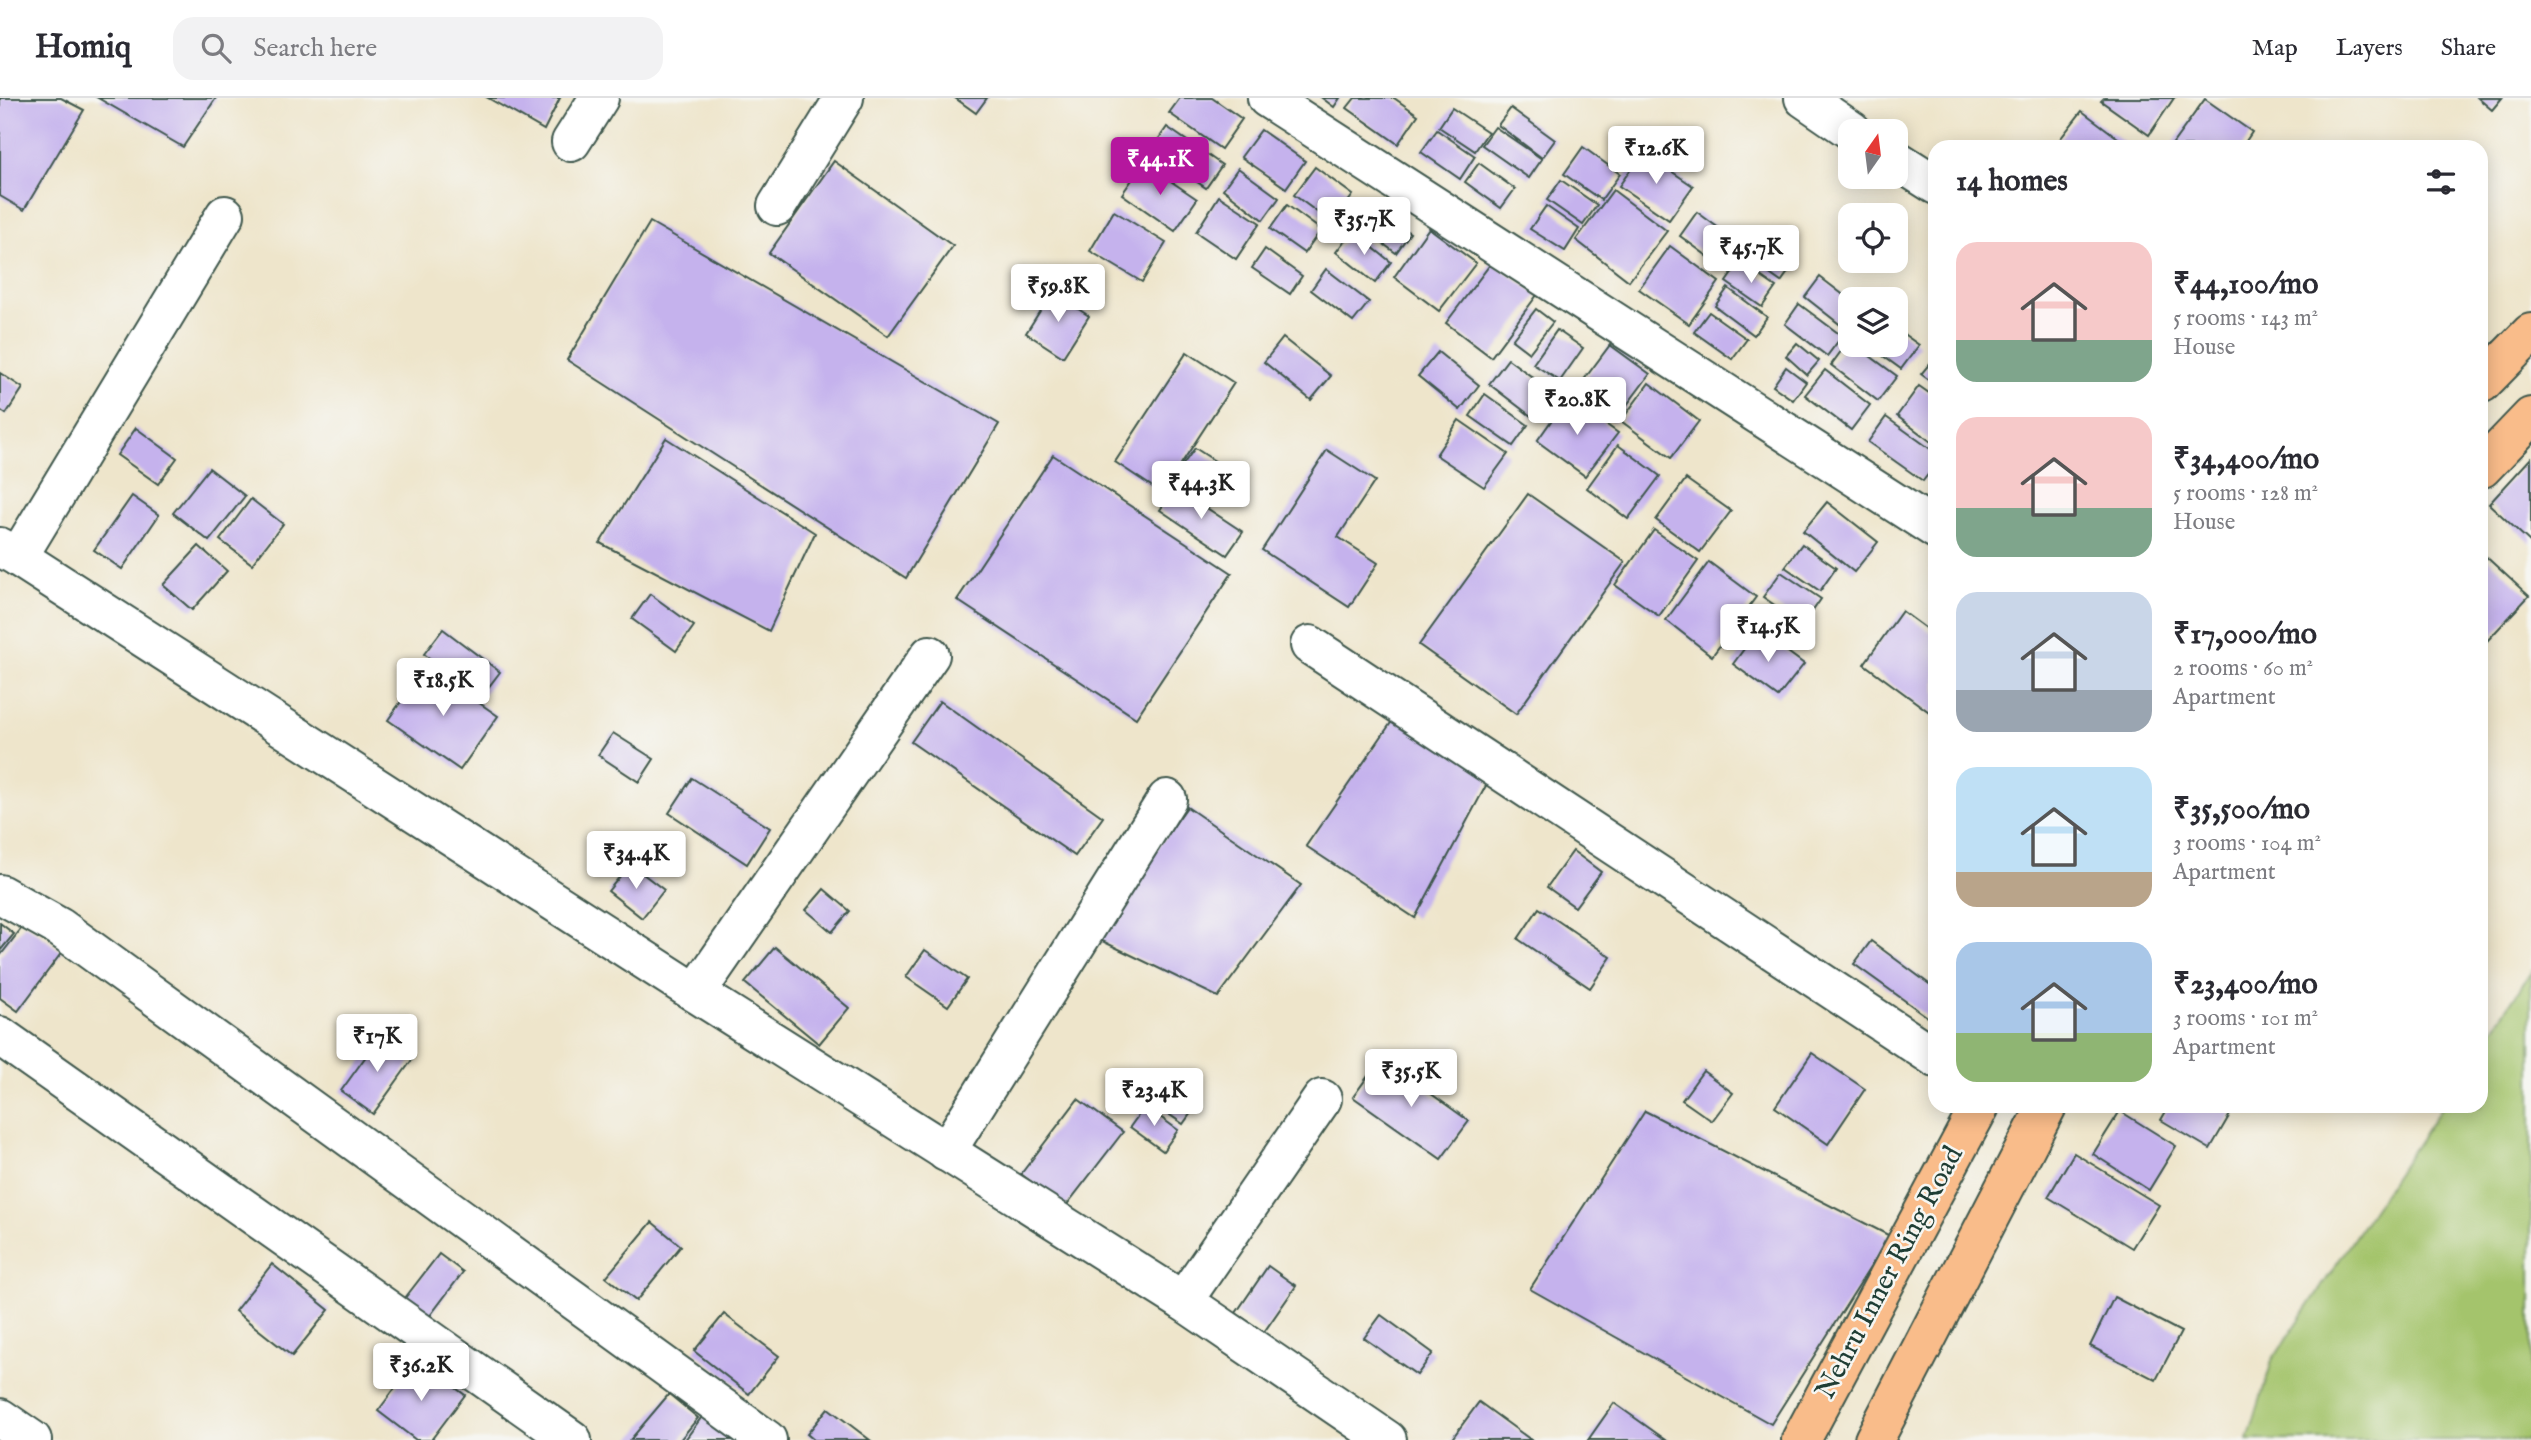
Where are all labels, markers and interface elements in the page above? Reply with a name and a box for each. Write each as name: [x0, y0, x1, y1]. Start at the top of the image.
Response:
search box: [173, 17, 663, 80]
text: Homiq: [35, 27, 131, 69]
icon: search: [197, 29, 235, 67]
text: Search here: [253, 32, 377, 65]
text: Map: [2252, 33, 2298, 64]
text: Layers: [2336, 33, 2403, 64]
text: Share: [2441, 33, 2496, 64]
north arrow: [1838, 119, 1908, 189]
map controls: [1838, 119, 1908, 357]
pin: ₹12.6K: [1599, 126, 1713, 186]
text: ₹12.6K: [1624, 134, 1688, 163]
pin: ₹44.1K: [1103, 138, 1217, 197]
text: ₹44.1K: [1127, 145, 1193, 174]
text: 14 homes: [1956, 163, 2068, 201]
icon: filters: [2422, 163, 2460, 201]
pin: ₹35.7K: [1307, 198, 1421, 257]
button: locate: [1838, 203, 1908, 273]
text: ₹35.7K: [1333, 205, 1395, 234]
pin: ₹45.7K: [1694, 226, 1808, 285]
text: ₹45.7K: [1719, 233, 1783, 262]
pin: ₹59.8K: [1001, 264, 1115, 324]
text: ₹44,100/mo: [2173, 266, 2318, 304]
icon: home: [2012, 270, 2096, 354]
text: ₹59.8K: [1027, 272, 1089, 301]
button: layers: [1838, 287, 1908, 357]
text: 5 rooms · 143 m²: [2173, 304, 2318, 333]
text: House: [2173, 333, 2235, 362]
pin: ₹20.8K: [1520, 378, 1634, 437]
text: ₹20.8K: [1544, 385, 1610, 414]
text: ₹34,400/mo: [2173, 441, 2319, 479]
icon: home: [2012, 445, 2096, 529]
pin: ₹44.3K: [1144, 462, 1258, 521]
text: ₹44.3K: [1168, 469, 1234, 498]
text: 5 rooms · 128 m²: [2173, 479, 2318, 508]
text: House: [2173, 508, 2235, 537]
pin: ₹14.5K: [1711, 604, 1825, 664]
text: ₹14.5K: [1736, 612, 1800, 641]
text: ₹17,000/mo: [2173, 616, 2317, 654]
icon: home: [2012, 620, 2096, 704]
text: 2 rooms · 60 m²: [2173, 654, 2313, 683]
pin: ₹18.5K: [386, 658, 500, 718]
text: ₹18.5K: [413, 666, 473, 695]
text: Apartment: [2173, 683, 2276, 712]
text: ₹35,500/mo: [2173, 791, 2310, 829]
icon: home: [2012, 795, 2096, 879]
text: 3 rooms · 104 m²: [2173, 829, 2321, 858]
pin: ₹34.4K: [579, 832, 693, 891]
text: ₹34.4K: [603, 839, 669, 868]
text: Apartment: [2173, 858, 2276, 887]
text: ₹23,400/mo: [2173, 966, 2318, 1004]
icon: home: [2012, 970, 2096, 1054]
text: 3 rooms · 101 m²: [2173, 1004, 2318, 1033]
pin: ₹17K: [336, 1014, 418, 1074]
text: ₹17K: [352, 1022, 402, 1051]
text: Apartment: [2173, 1033, 2276, 1062]
pin: ₹35.5K: [1354, 1049, 1468, 1109]
text: ₹35.5K: [1381, 1057, 1441, 1086]
pin: ₹23.4K: [1097, 1068, 1211, 1128]
text: ₹23.4K: [1121, 1076, 1187, 1105]
street label: Nehru Inner Ring Road: [1808, 1140, 1972, 1405]
pin: ₹36.2K: [364, 1344, 478, 1403]
text: ₹36.2K: [389, 1351, 453, 1380]

